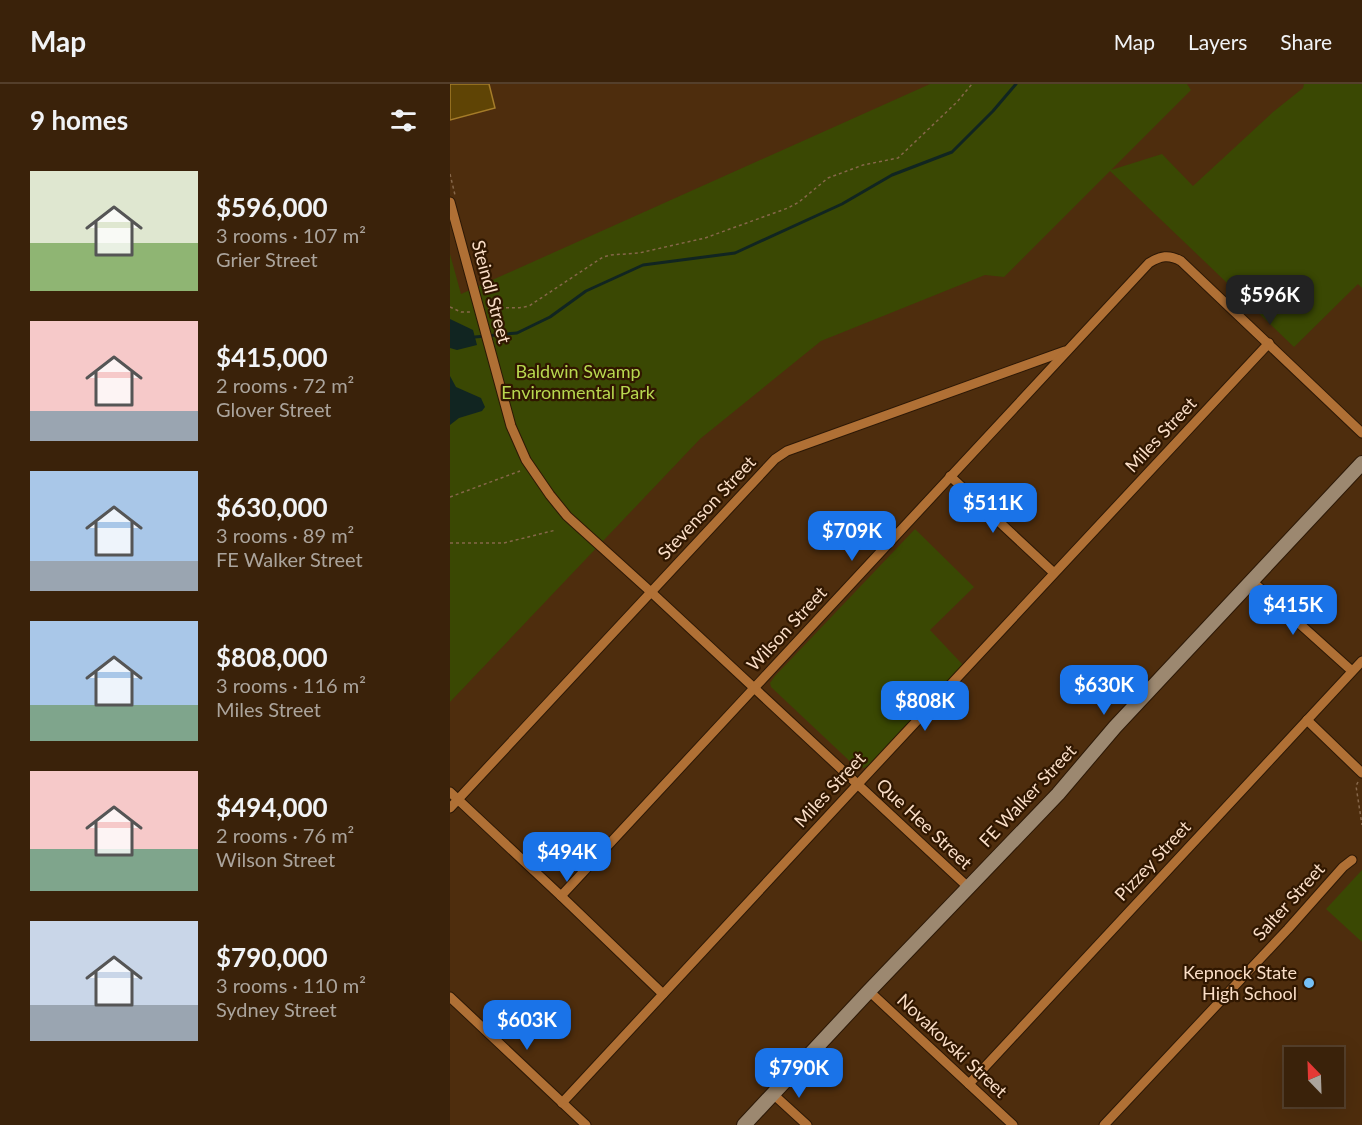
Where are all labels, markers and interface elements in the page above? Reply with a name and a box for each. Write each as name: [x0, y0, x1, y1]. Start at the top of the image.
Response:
text: Map: [30, 24, 86, 58]
text: Map: [1114, 29, 1155, 54]
text: Layers: [1188, 29, 1247, 54]
text: Share: [1280, 29, 1332, 54]
text: 9 homes: [30, 104, 128, 136]
icon: filters: [387, 104, 420, 137]
text: $596,000: [216, 191, 328, 223]
icon: home: [78, 195, 150, 267]
text: 3 rooms · 107 m²: [216, 223, 366, 247]
street label: Steindl Street: [468, 238, 516, 346]
text: Grier Street: [216, 247, 318, 271]
pin: $596K: [1228, 275, 1312, 326]
text: $596K: [1240, 282, 1300, 306]
text: $415,000: [216, 341, 328, 373]
icon: home: [78, 345, 150, 417]
park label: Baldwin Swamp Environmental Park: [501, 360, 656, 403]
text: 2 rooms · 72 m²: [216, 373, 354, 397]
street label: Miles Street: [1120, 392, 1201, 476]
text: Glover Street: [216, 397, 332, 421]
street label: Stevenson Street: [653, 451, 760, 564]
pin: $511K: [951, 483, 1035, 534]
text: $511K: [963, 490, 1023, 514]
text: $630,000: [216, 491, 328, 523]
icon: home: [78, 495, 150, 567]
pin: $709K: [810, 511, 894, 562]
text: $709K: [822, 518, 882, 542]
text: 3 rooms · 89 m²: [216, 523, 354, 547]
text: FE Walker Street: [216, 547, 363, 571]
street label: Wilson Street: [742, 581, 831, 675]
pin: $415K: [1251, 585, 1335, 636]
text: $415K: [1263, 592, 1323, 616]
text: $808,000: [216, 641, 328, 673]
icon: home: [78, 645, 150, 717]
pin: $630K: [1062, 665, 1146, 716]
text: $630K: [1074, 672, 1134, 696]
text: 3 rooms · 116 m²: [216, 673, 366, 697]
pin: $808K: [883, 681, 967, 732]
text: $808K: [895, 688, 955, 712]
text: Miles Street: [216, 697, 321, 721]
street label: FE Walker Street: [974, 739, 1081, 851]
street label: Miles Street: [789, 747, 870, 831]
street label: Que Hee Street: [872, 773, 978, 874]
text: $494,000: [216, 791, 328, 823]
icon: home: [78, 795, 150, 867]
street label: Pizzey Street: [1110, 815, 1195, 905]
text: 2 rooms · 76 m²: [216, 823, 354, 847]
pin: $494K: [525, 832, 609, 883]
text: $494K: [537, 839, 597, 863]
text: Wilson Street: [216, 847, 335, 871]
street label: Salter Street: [1248, 858, 1329, 945]
text: $790,000: [216, 941, 328, 973]
icon: home: [78, 945, 150, 1017]
place label: Kepnock State High School: [1183, 961, 1297, 1004]
text: 3 rooms · 110 m²: [216, 973, 366, 997]
marker: Kepnock State High School: [1302, 976, 1316, 990]
street label: Novakovski Street: [893, 989, 1013, 1102]
text: Sydney Street: [216, 997, 337, 1021]
pin: $603K: [485, 1000, 569, 1051]
text: $603K: [497, 1007, 557, 1031]
north arrow: [1284, 1047, 1344, 1107]
map controls: [1284, 1047, 1344, 1107]
pin: $790K: [757, 1048, 841, 1099]
text: $790K: [769, 1055, 829, 1079]

